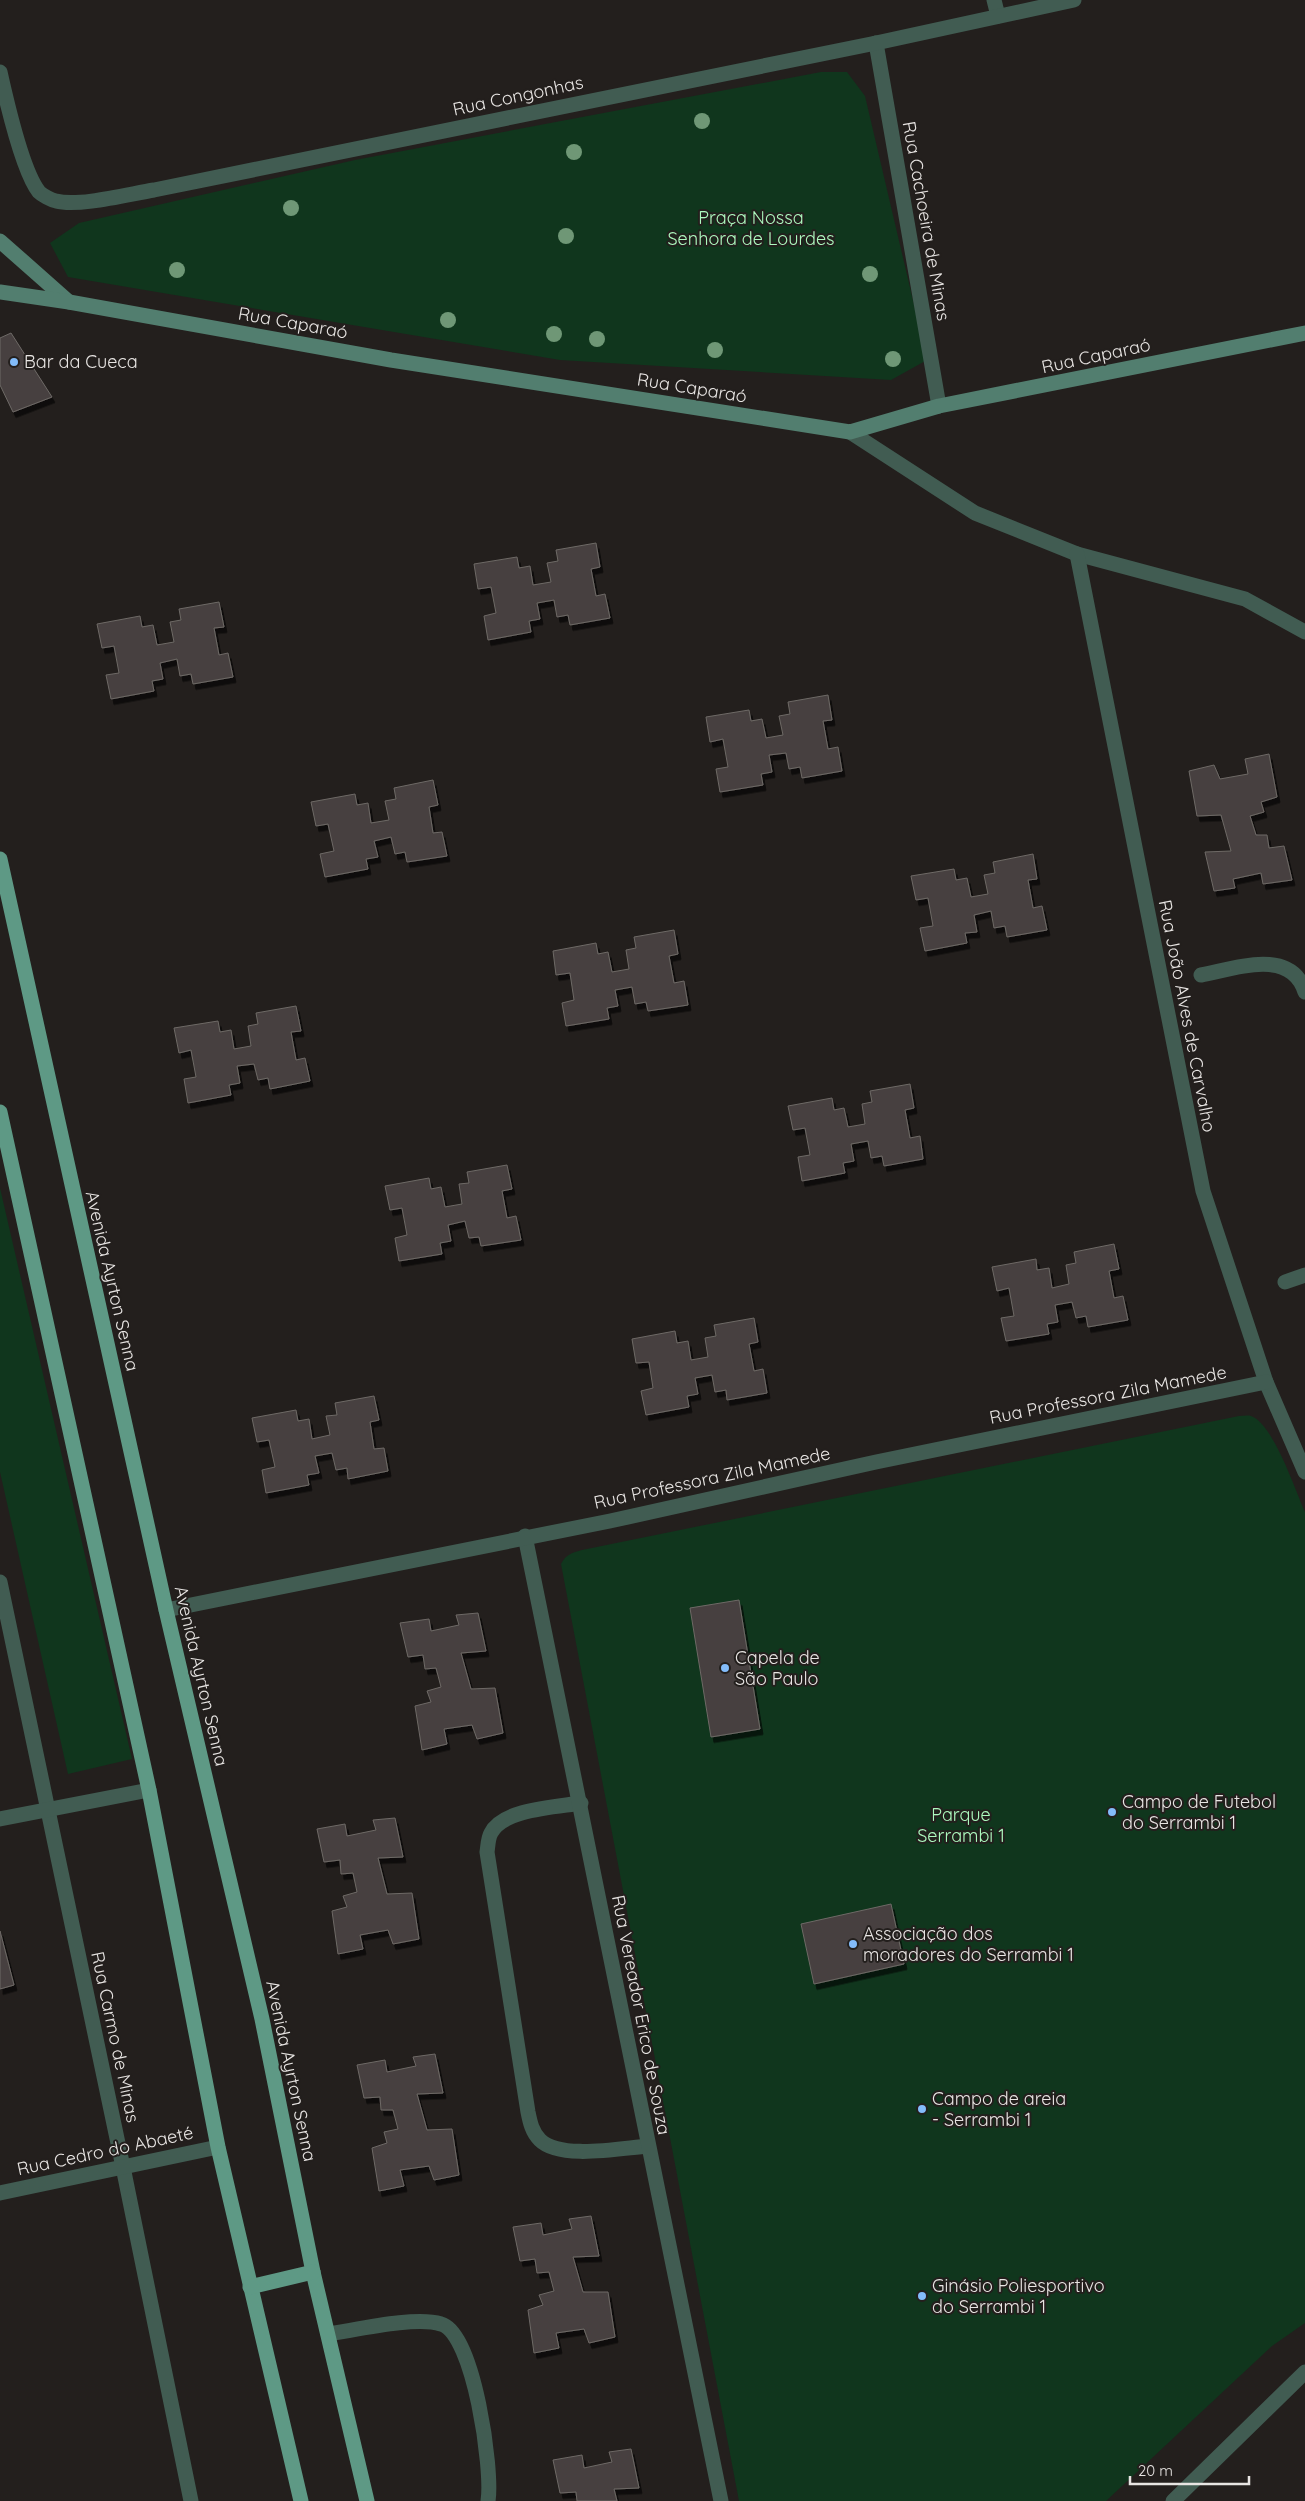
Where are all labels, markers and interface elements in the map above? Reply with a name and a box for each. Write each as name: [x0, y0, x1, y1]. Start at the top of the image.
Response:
street label: Rua Congonhas: [451, 70, 585, 121]
street label: Rua Cachoeira de Minas: [898, 119, 955, 322]
park label: Praça Nossa Senhora de Lourdes: [667, 206, 835, 250]
street label: Rua Caparaó: [236, 302, 350, 343]
street label: Rua Caparaó: [1039, 333, 1153, 378]
place label: Bar da Cueca: [24, 350, 138, 373]
marker: Bar da Cueca: [8, 356, 20, 368]
street label: Rua Caparaó: [636, 367, 749, 408]
street label: Rua João Alves de Carvalho: [1154, 898, 1221, 1134]
street label: Avenida Ayrton Senna: [81, 1189, 144, 1373]
street label: Rua Professora Zila Mamede: [987, 1360, 1228, 1429]
street label: Rua Professora Zila Mamede: [592, 1441, 832, 1514]
street label: Avenida Ayrton Senna: [170, 1584, 233, 1768]
place label: Capela de São Paulo: [735, 1646, 820, 1690]
marker: Capela de São Paulo: [719, 1662, 731, 1674]
place label: Campo de Futebol do Serrambi 1: [1122, 1790, 1276, 1834]
park label: Parque Serrambi 1: [917, 1803, 1005, 1847]
marker: Campo de Futebol do Serrambi 1: [1106, 1806, 1118, 1818]
street label: Rua Vereador Erico de Souza: [607, 1893, 676, 2137]
place label: Associação dos moradores do Serrambi 1: [863, 1922, 1074, 1966]
marker: Associação dos moradores do Serrambi 1: [847, 1938, 859, 1950]
street label: Rua Carmo de Minas: [86, 1949, 145, 2125]
street label: Avenida Ayrton Senna: [261, 1978, 322, 2163]
place label: Campo de areia - Serrambi 1: [932, 2087, 1066, 2131]
marker: Campo de areia - Serrambi 1: [916, 2103, 928, 2115]
street label: Rua Cedro do Abaeté: [15, 2121, 195, 2180]
place label: Ginásio Poliesportivo do Serrambi 1: [932, 2274, 1105, 2318]
marker: Ginásio Poliesportivo do Serrambi 1: [916, 2290, 928, 2302]
scale bar: [1130, 2454, 1249, 2486]
text: 20 m: [1138, 2461, 1173, 2480]

